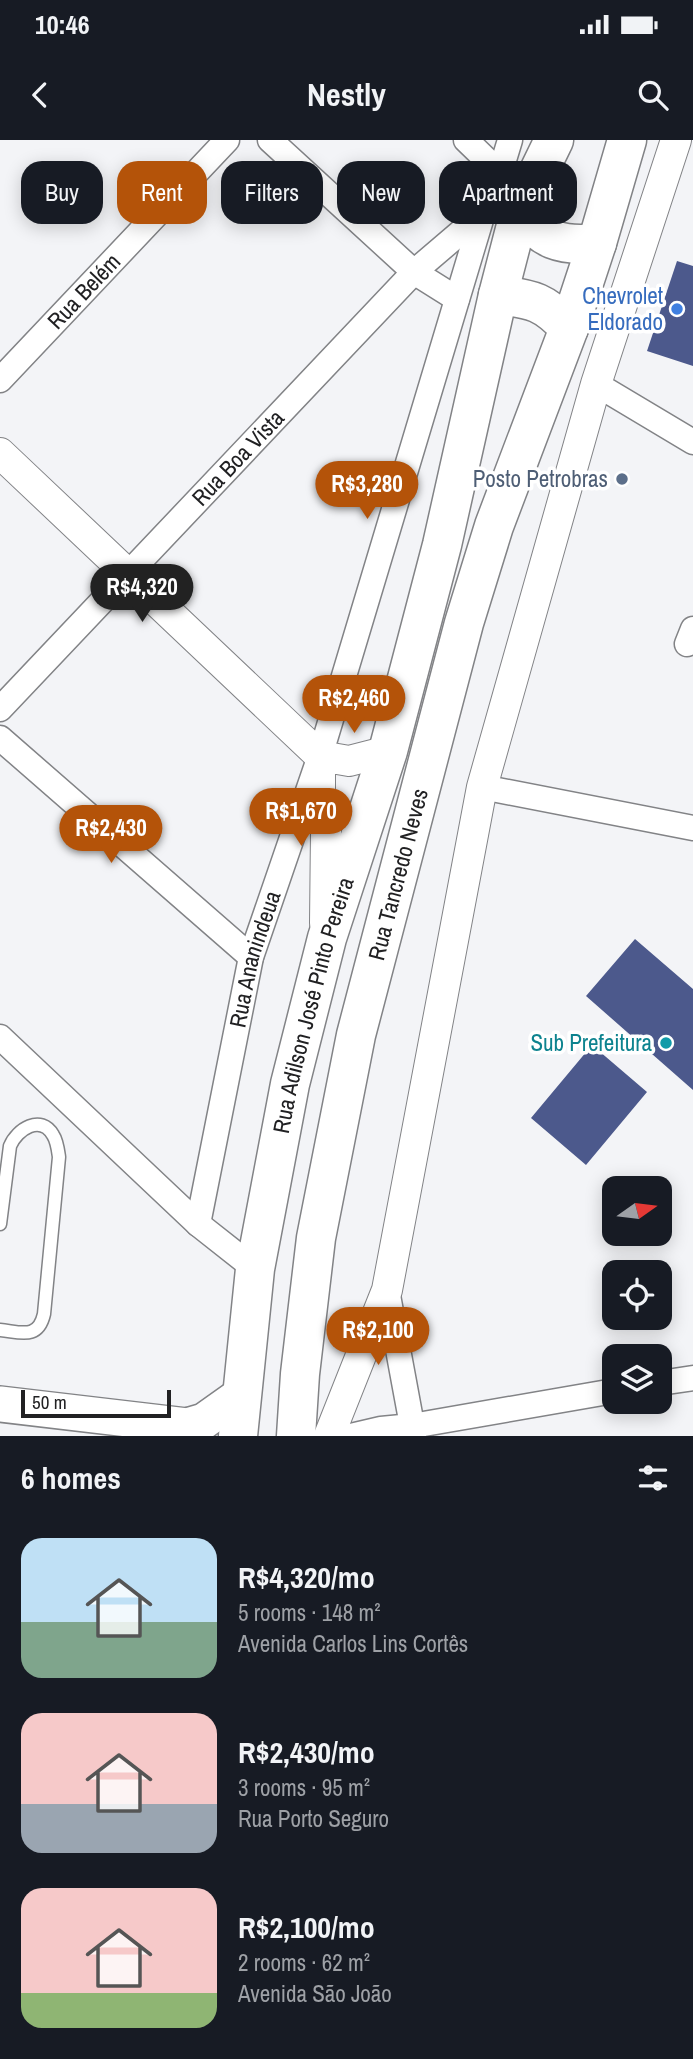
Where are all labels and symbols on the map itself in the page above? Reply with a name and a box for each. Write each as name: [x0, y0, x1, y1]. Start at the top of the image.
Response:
street label: Rua Belém: [40, 246, 127, 336]
place label: Chevrolet Eldorado: [582, 280, 663, 337]
marker: Chevrolet Eldorado: [669, 301, 685, 317]
street label: Rua Boa Vista: [185, 402, 291, 512]
pin: R$3,280: [302, 462, 432, 521]
place label: Posto Petrobras: [473, 463, 608, 494]
marker: Posto Petrobras: [614, 471, 630, 487]
pin: R$4,320: [77, 564, 207, 624]
pin: R$2,460: [289, 676, 419, 735]
street label: Rua Tancredo Neves: [360, 785, 435, 963]
pin: R$1,670: [236, 788, 366, 848]
pin: R$2,430: [46, 806, 176, 865]
street label: Rua Adilson José Pinto Pereira: [265, 873, 361, 1136]
street label: Rua Ananindeua: [221, 886, 288, 1030]
place label: Sub Prefeitura: [530, 1027, 653, 1058]
marker: Sub Prefeitura: [658, 1035, 674, 1051]
north arrow: [602, 1176, 672, 1246]
pin: R$2,100: [313, 1308, 443, 1367]
scale bar: [21, 1387, 172, 1419]

